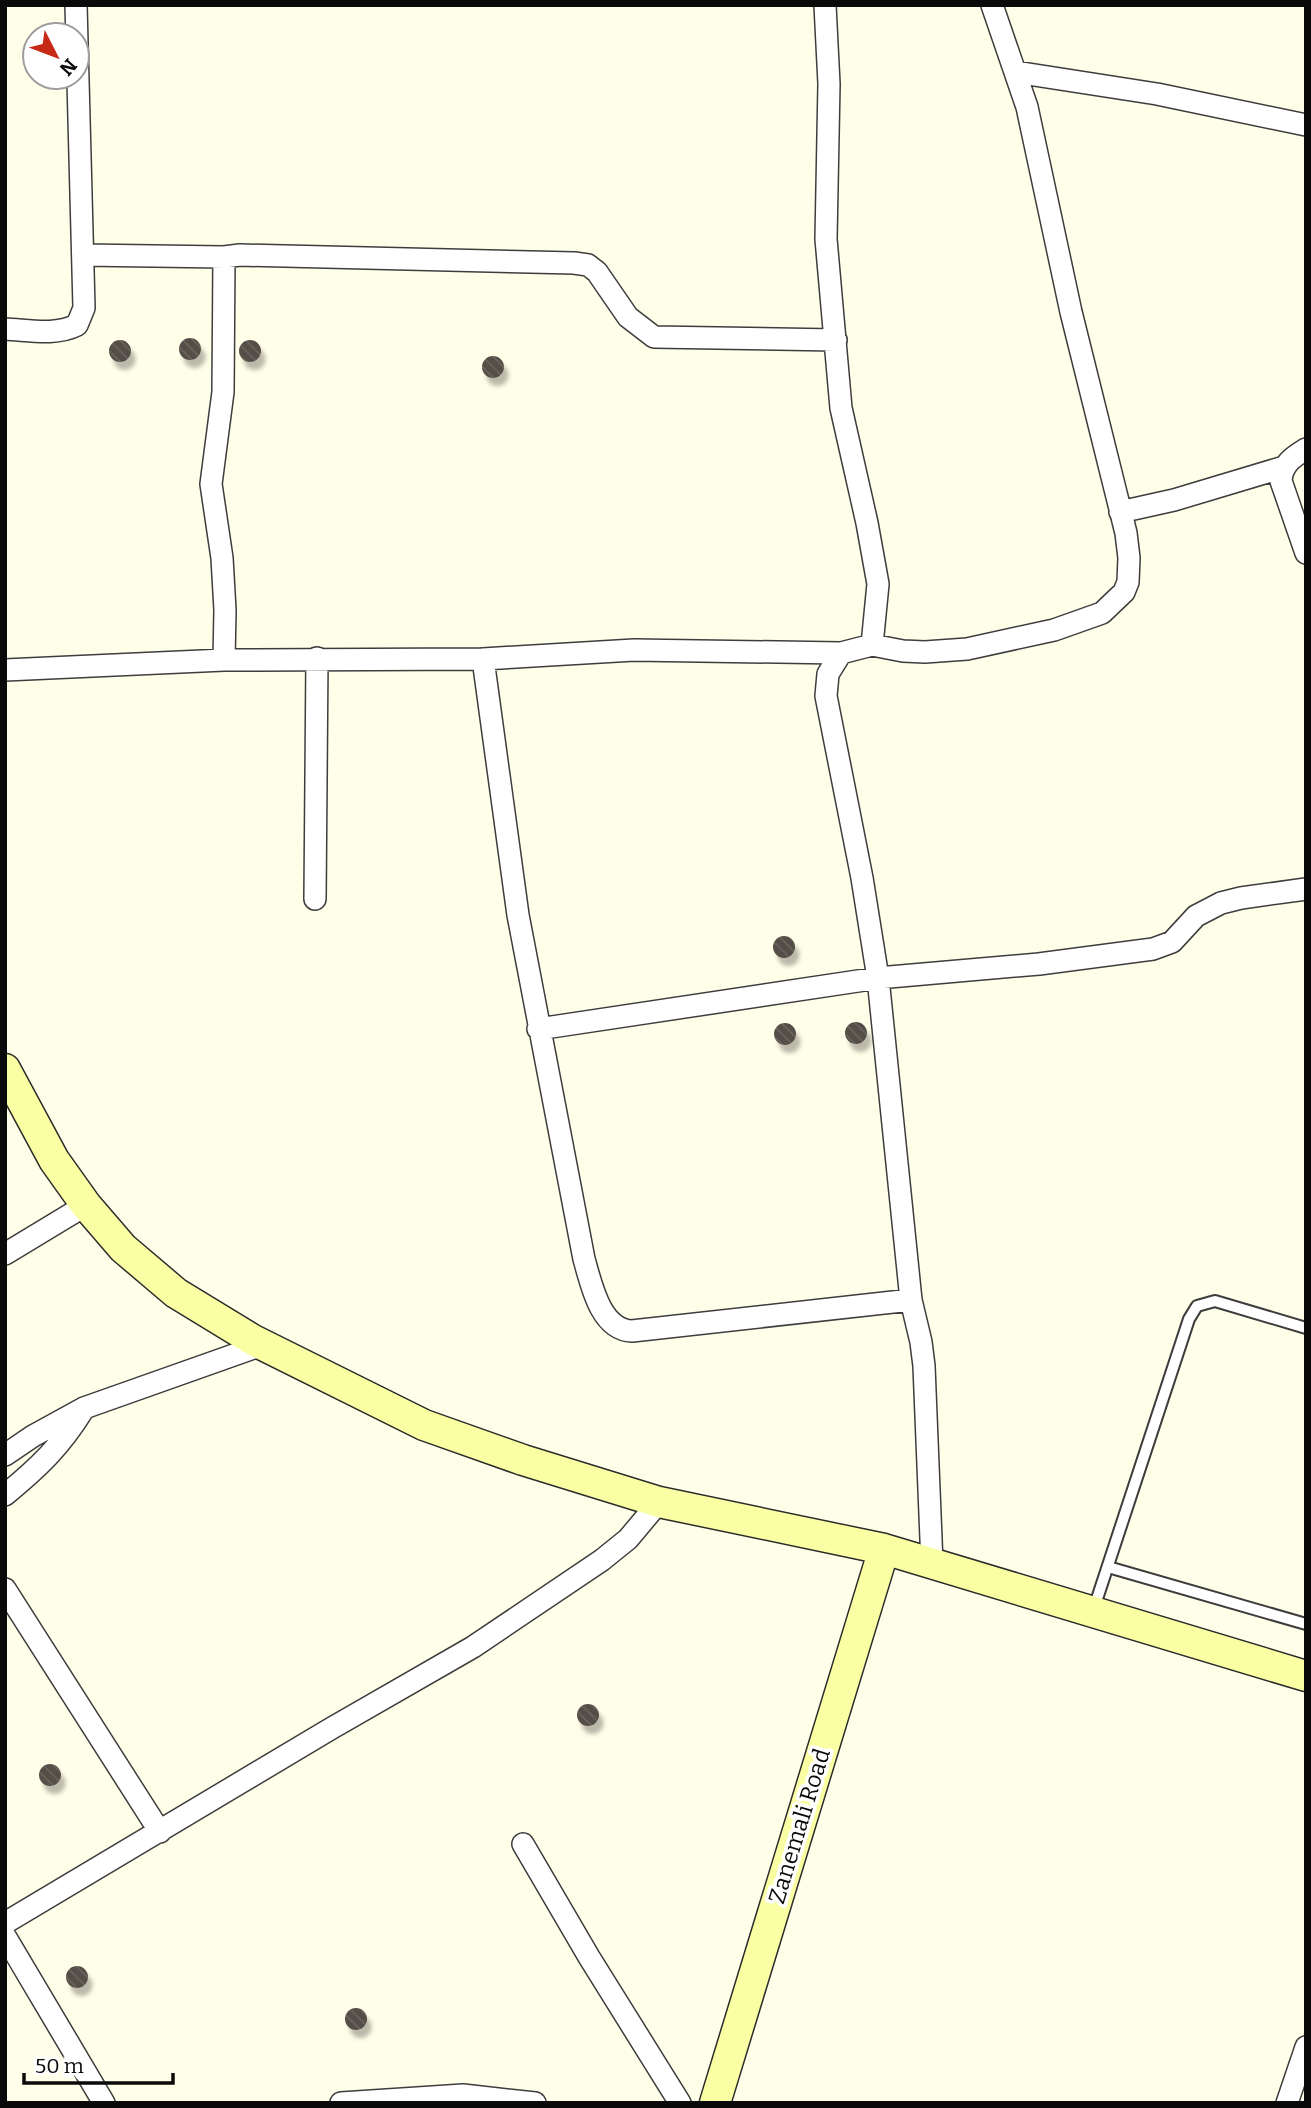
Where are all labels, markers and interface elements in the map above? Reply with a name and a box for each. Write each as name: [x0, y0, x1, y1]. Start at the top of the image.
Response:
north arrow: [21, 21, 91, 91]
text: N: [55, 54, 82, 80]
street label: Zanemali Road: [762, 1745, 836, 1907]
scale bar: [24, 2042, 173, 2086]
text: 50 m: [35, 2053, 84, 2079]

